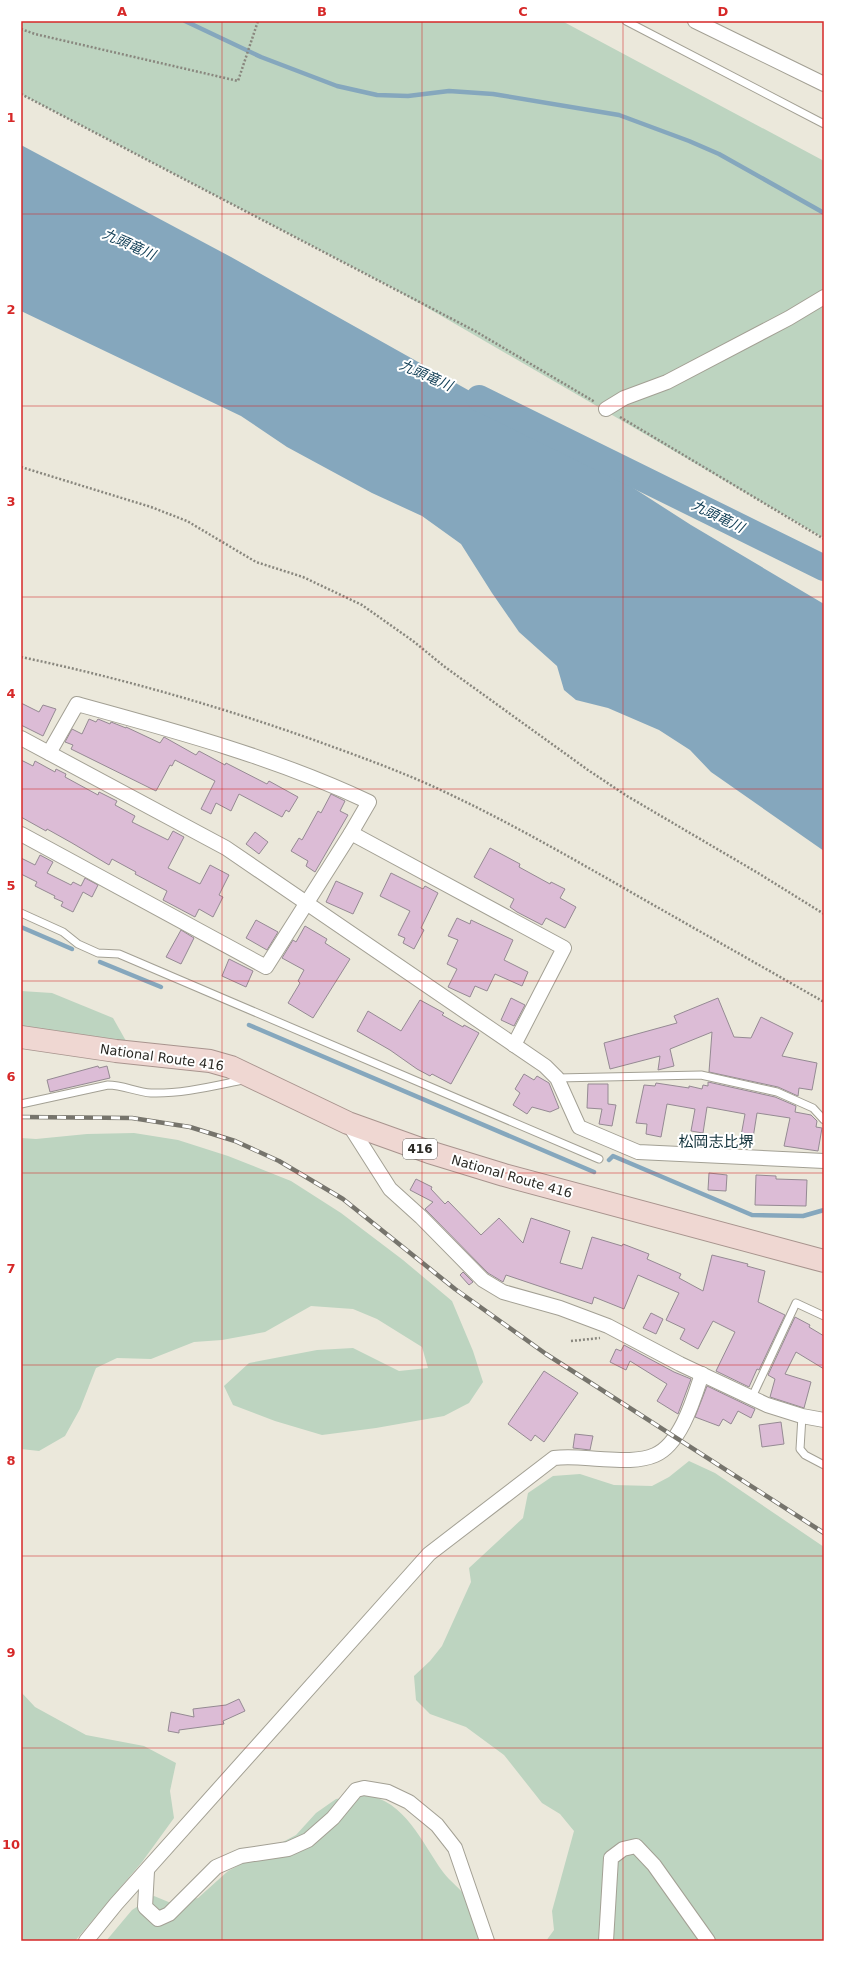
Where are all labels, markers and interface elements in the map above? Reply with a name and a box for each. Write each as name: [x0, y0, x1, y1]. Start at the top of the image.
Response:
text: A: [117, 4, 127, 19]
text: B: [317, 4, 327, 19]
text: C: [518, 4, 528, 19]
text: D: [718, 4, 729, 19]
text: 1: [6, 110, 16, 125]
water label: 九頭竜川: [100, 225, 160, 264]
text: 2: [6, 302, 16, 317]
water label: 九頭竜川: [397, 356, 457, 395]
text: 3: [6, 494, 16, 509]
water label: 九頭竜川: [689, 497, 748, 536]
text: 4: [6, 686, 16, 701]
text: 5: [6, 878, 16, 893]
street label: National Route 416: [99, 1041, 225, 1074]
text: 6: [6, 1069, 16, 1084]
district label: 松岡志比堺: [678, 1133, 754, 1151]
road number: 416: [403, 1139, 437, 1159]
street label: National Route 416: [450, 1152, 574, 1201]
text: 7: [6, 1261, 16, 1276]
text: 8: [6, 1453, 16, 1468]
text: 9: [6, 1645, 16, 1660]
text: 10: [2, 1837, 20, 1852]

